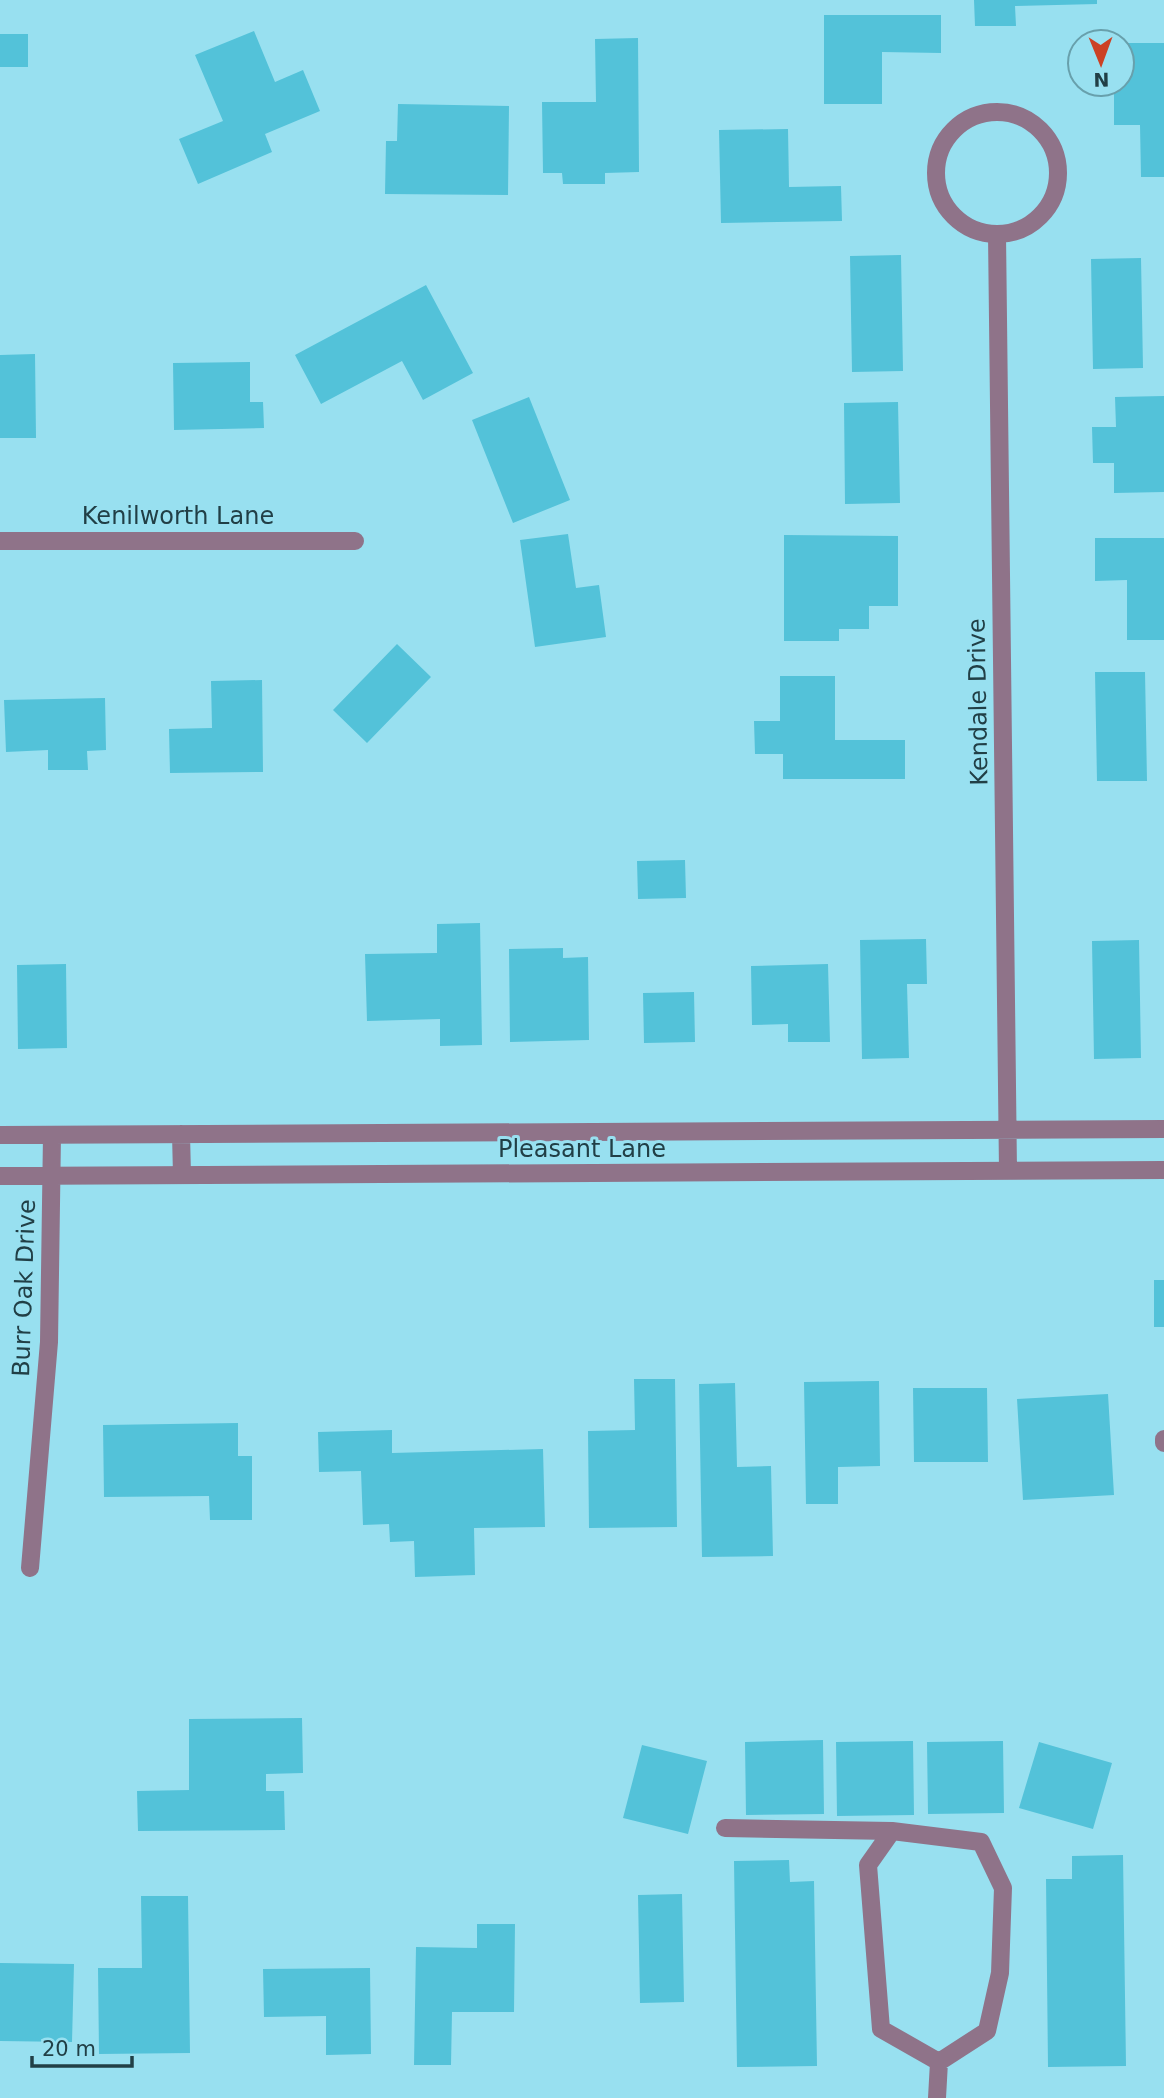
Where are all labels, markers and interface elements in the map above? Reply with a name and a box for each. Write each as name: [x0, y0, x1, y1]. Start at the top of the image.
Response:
north arrow: [1066, 28, 1136, 98]
text: N: [1093, 69, 1109, 91]
street label: Kenilworth Lane: [82, 502, 274, 530]
street label: Kendale Drive: [963, 618, 993, 786]
street label: Pleasant Lane: [498, 1135, 666, 1163]
street label: Burr Oak Drive: [7, 1199, 41, 1377]
scale bar: [32, 2024, 131, 2068]
text: 20 m: [42, 2037, 96, 2061]

